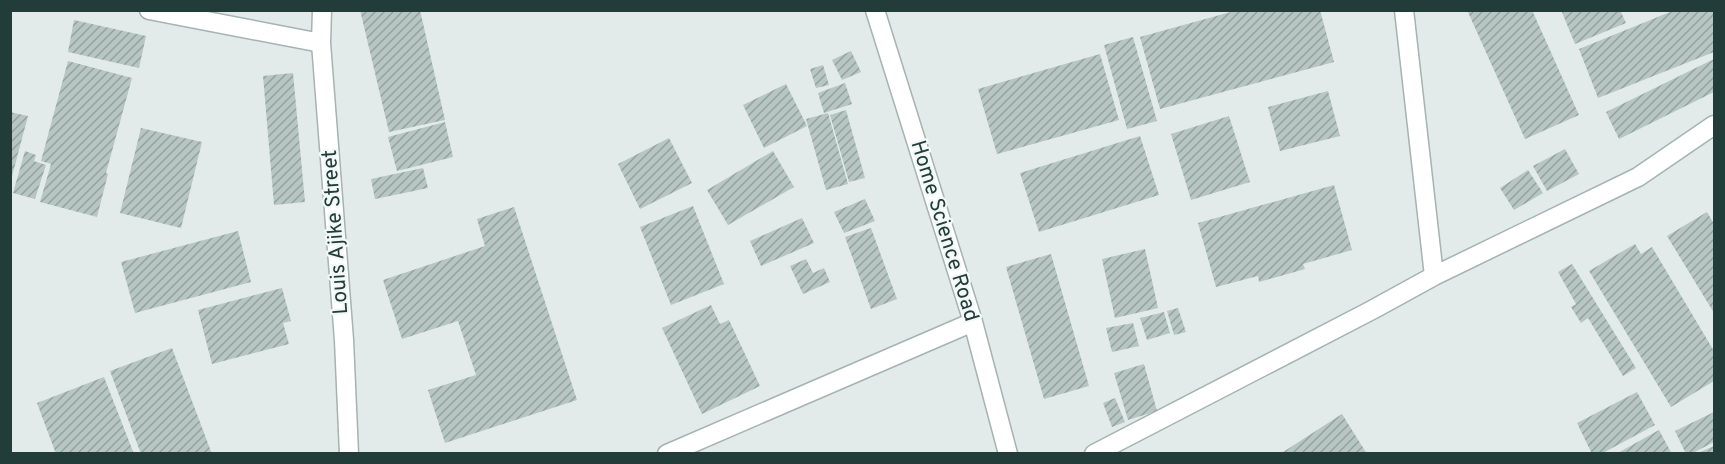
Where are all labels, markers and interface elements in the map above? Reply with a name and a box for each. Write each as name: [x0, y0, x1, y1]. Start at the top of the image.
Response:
street label: Home Science Road: [904, 137, 984, 325]
street label: Louis Ajike Street: [317, 149, 355, 315]

